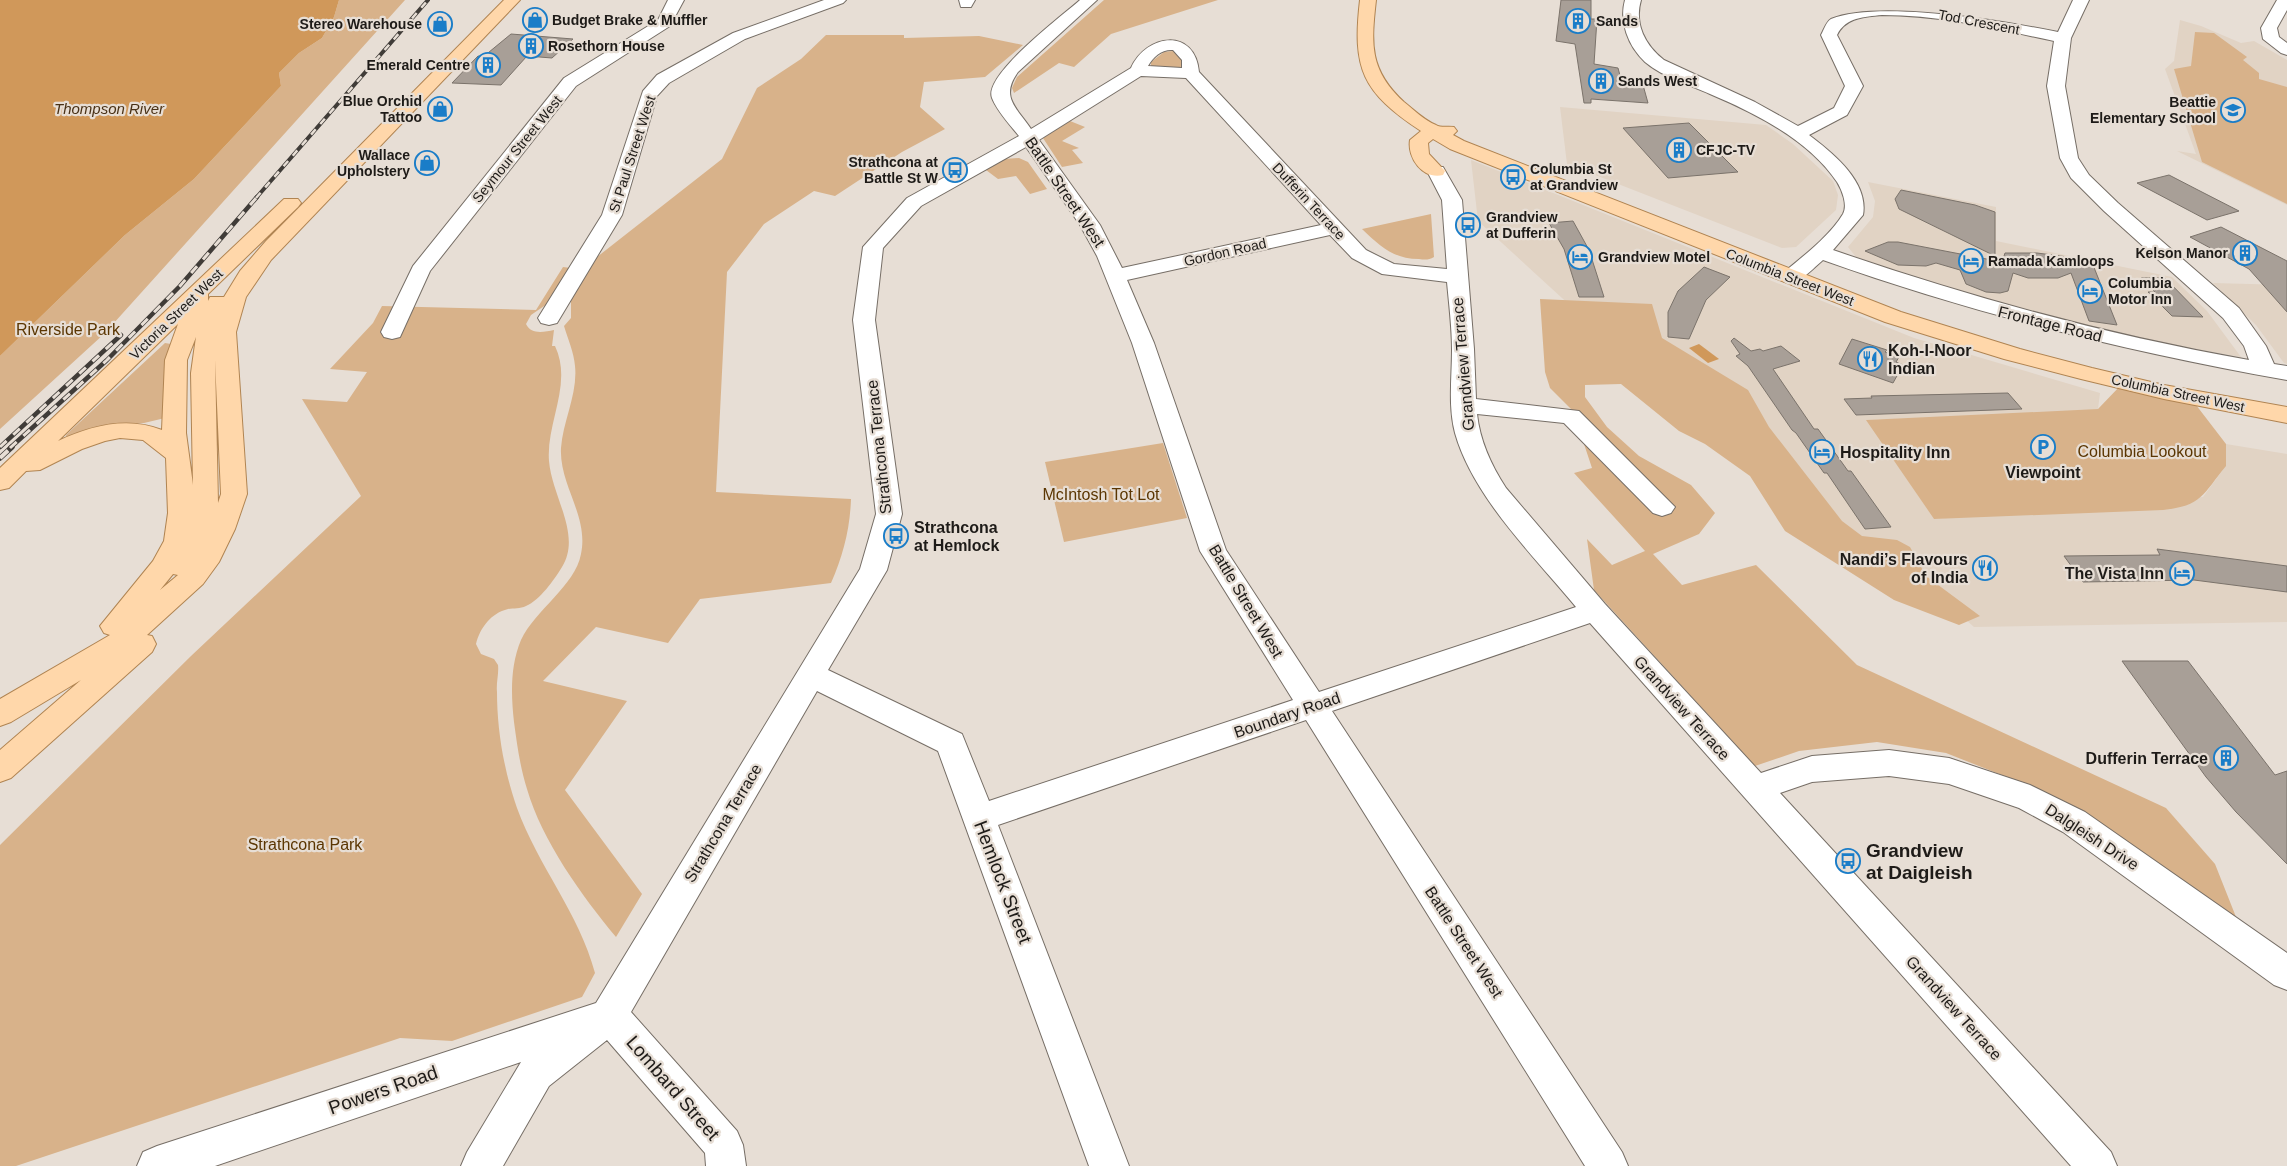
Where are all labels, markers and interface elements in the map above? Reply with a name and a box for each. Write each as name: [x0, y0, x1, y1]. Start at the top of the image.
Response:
street label: Tod Crescent: [1937, 6, 2021, 38]
shop icon: Budget Brake & Muffler: [522, 7, 548, 33]
building icon: Sands: [1565, 8, 1591, 34]
shop icon: Stereo Warehouse: [427, 11, 453, 37]
place label: Budget Brake & Muffler: [552, 12, 708, 28]
place label: Sands: [1596, 13, 1638, 29]
place label: Stereo Warehouse: [300, 16, 422, 32]
building icon: Rosethorn House: [518, 33, 544, 59]
place label: Rosethorn House: [548, 38, 665, 54]
building icon: Emerald Centre: [475, 52, 501, 78]
place label: Emerald Centre: [367, 57, 470, 73]
building icon: Sands West: [1588, 68, 1614, 94]
place label: Sands West: [1618, 73, 1697, 89]
street label: Seymour Street West: [469, 92, 565, 206]
place label: Blue Orchid Tattoo: [343, 93, 422, 125]
street label: St Paul Street West: [606, 93, 658, 214]
place label: Beattie Elementary School: [2090, 94, 2216, 126]
shop icon: Blue Orchid Tattoo: [427, 96, 453, 122]
school or university icon: Beattie Elementary School: [2220, 97, 2246, 123]
water label: Thompson River: [54, 100, 165, 117]
street label: Battle Street West: [1022, 134, 1108, 251]
building icon: CFJC-TV: [1666, 137, 1692, 163]
place label: CFJC-TV: [1696, 142, 1756, 158]
place label: Wallace Upholstery: [337, 147, 410, 179]
shop icon: Wallace Upholstery: [414, 150, 440, 176]
place label: Strathcona at Battle St W: [849, 154, 939, 186]
bus stop icon: Strathcona at Battle St W: [942, 157, 968, 183]
street label: Dufferin Terrace: [1269, 159, 1349, 243]
place label: Columbia St at Grandview: [1530, 161, 1618, 193]
bus stop icon: Columbia St at Grandview: [1500, 164, 1526, 190]
place label: Grandview at Dufferin: [1486, 209, 1558, 241]
bus stop icon: Grandview at Dufferin: [1455, 212, 1481, 238]
street label: Gordon Road: [1182, 235, 1268, 269]
building icon: Kelson Manor: [2232, 240, 2258, 266]
hotel icon: Grandview Motel: [1567, 244, 1593, 270]
street label: Columbia Street West: [1724, 245, 1856, 309]
place label: Kelson Manor: [2135, 245, 2229, 261]
hotel icon: Ramada Kamloops: [1958, 248, 1984, 274]
place label: Grandview Motel: [1598, 249, 1710, 265]
place label: Ramada Kamloops: [1988, 253, 2114, 269]
street label: Victoria Street West: [126, 265, 226, 363]
place label: Columbia Motor Inn: [2108, 275, 2172, 307]
hotel icon: Columbia Motor Inn: [2077, 278, 2103, 304]
street label: Grandview Terrace: [1449, 296, 1477, 431]
street label: Frontage Road: [1996, 303, 2104, 345]
park label: Riverside Park: [16, 321, 121, 338]
place label: Koh-I-Noor Indian: [1888, 342, 1972, 377]
restaurant icon: Koh-I-Noor Indian: [1857, 346, 1883, 372]
street label: Columbia Street West: [2110, 371, 2246, 415]
street label: Strathcona Terrace: [863, 379, 895, 515]
parking icon: Viewpoint: [2030, 434, 2056, 460]
hotel icon: Hospitality Inn: [1809, 439, 1835, 465]
park label: Columbia Lookout: [2078, 443, 2207, 460]
place label: Hospitality Inn: [1840, 444, 1950, 461]
place label: Viewpoint: [2005, 464, 2081, 481]
park label: McIntosh Tot Lot: [1042, 486, 1160, 503]
place label: Strathcona at Hemlock: [914, 519, 999, 554]
bus stop icon: Strathcona at Hemlock: [883, 523, 909, 549]
street label: Battle Street West: [1206, 541, 1287, 661]
place label: Nandi’s Flavours of India: [1840, 551, 1968, 586]
restaurant icon: Nandi’s Flavours of India: [1972, 555, 1998, 581]
hotel icon: The Vista Inn: [2169, 560, 2195, 586]
place label: The Vista Inn: [2065, 565, 2164, 582]
street label: Grandview Terrace: [1631, 653, 1733, 764]
street label: Boundary Road: [1232, 689, 1342, 741]
building icon: Dufferin Terrace: [2213, 745, 2239, 771]
place label: Dufferin Terrace: [2086, 750, 2208, 767]
street label: Strathcona Terrace: [681, 761, 765, 885]
street label: Dalgleish Drive: [2042, 801, 2142, 873]
street label: Hemlock Street: [970, 818, 1036, 947]
park label: Strathcona Park: [248, 836, 363, 853]
place label: Grandview at Daigleish: [1866, 840, 1973, 883]
bus stop icon: Grandview at Daigleish: [1835, 848, 1861, 874]
street label: Battle Street West: [1422, 883, 1506, 1001]
street label: Grandview Terrace: [1903, 953, 2005, 1064]
street label: Lombard Street: [622, 1032, 724, 1145]
street label: Powers Road: [326, 1062, 440, 1118]

